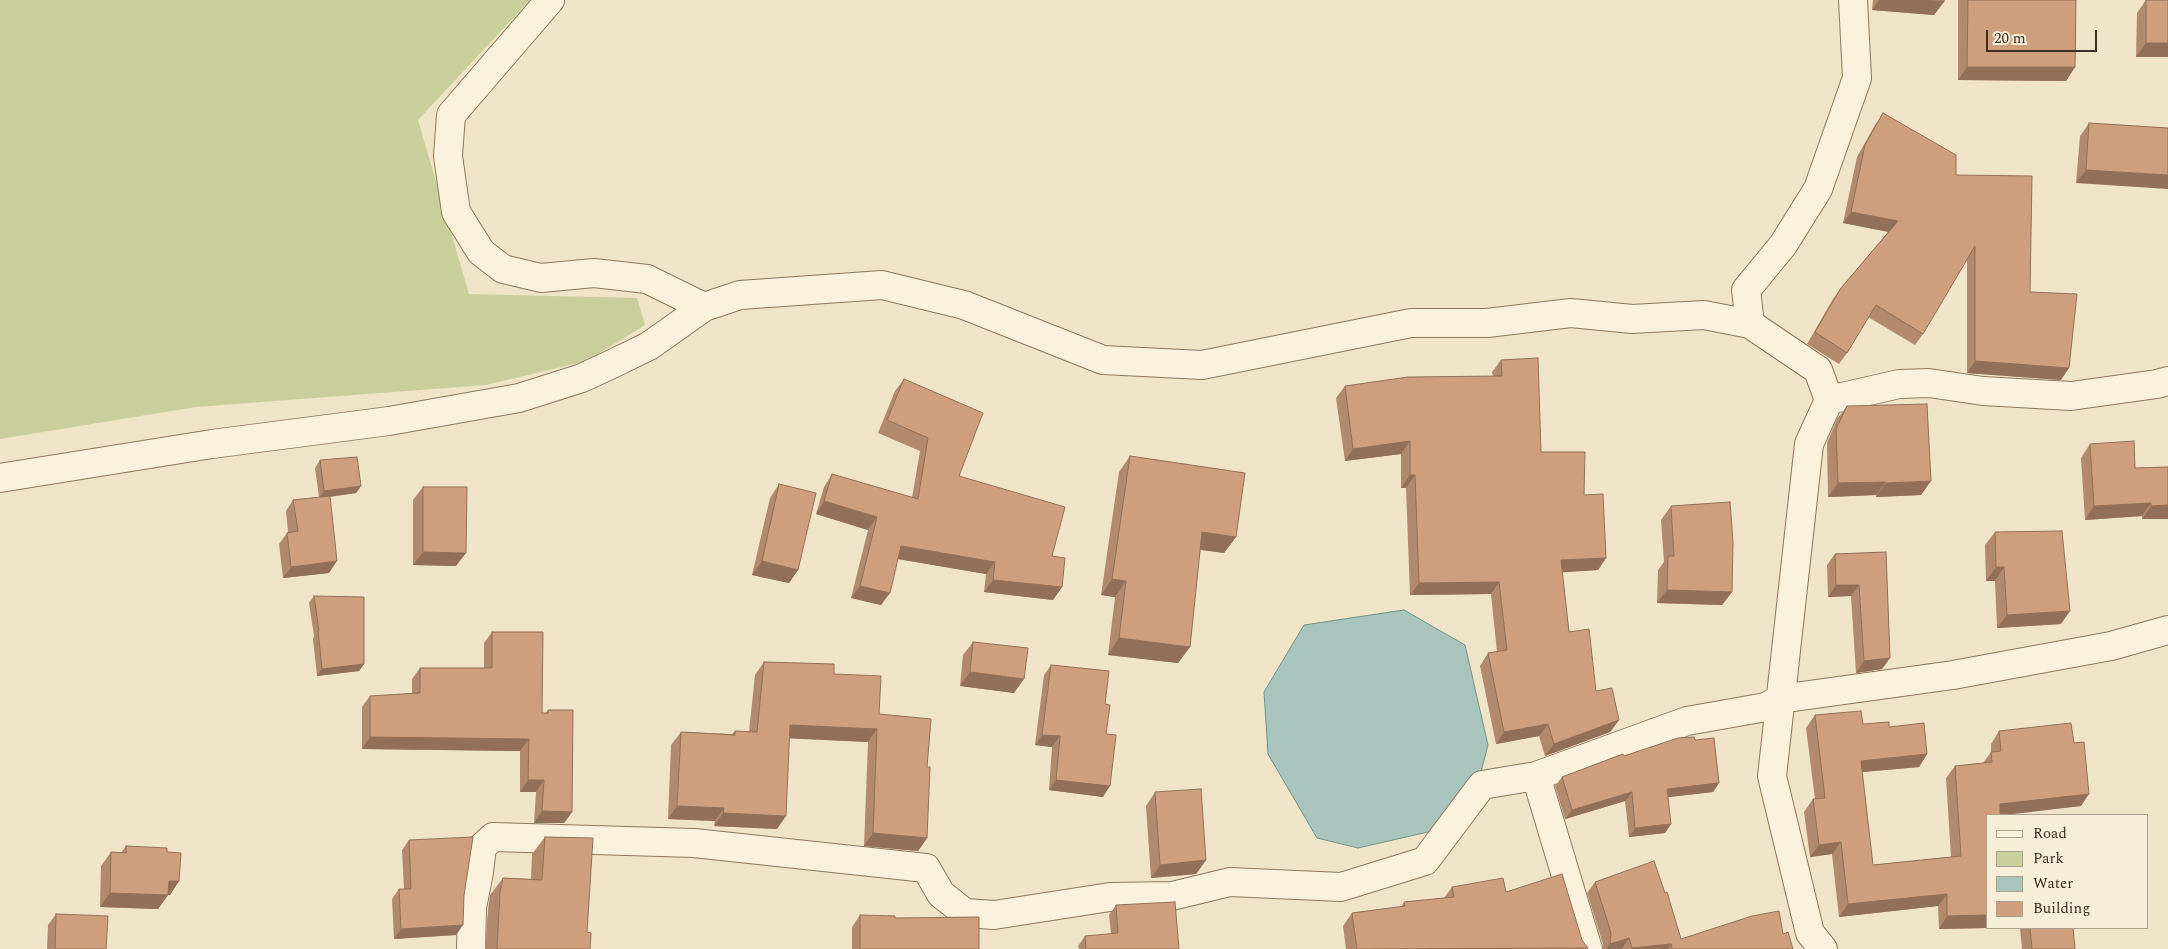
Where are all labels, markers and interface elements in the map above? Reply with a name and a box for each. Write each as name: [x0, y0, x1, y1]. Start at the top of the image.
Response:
scale bar: [1988, 20, 2099, 52]
text: 20 m: [1994, 27, 2026, 50]
legend: [1986, 814, 2148, 929]
text: Road: [2033, 822, 2067, 845]
text: Park: [2033, 847, 2064, 870]
text: Water: [2033, 872, 2073, 895]
text: Building: [2033, 897, 2090, 920]

